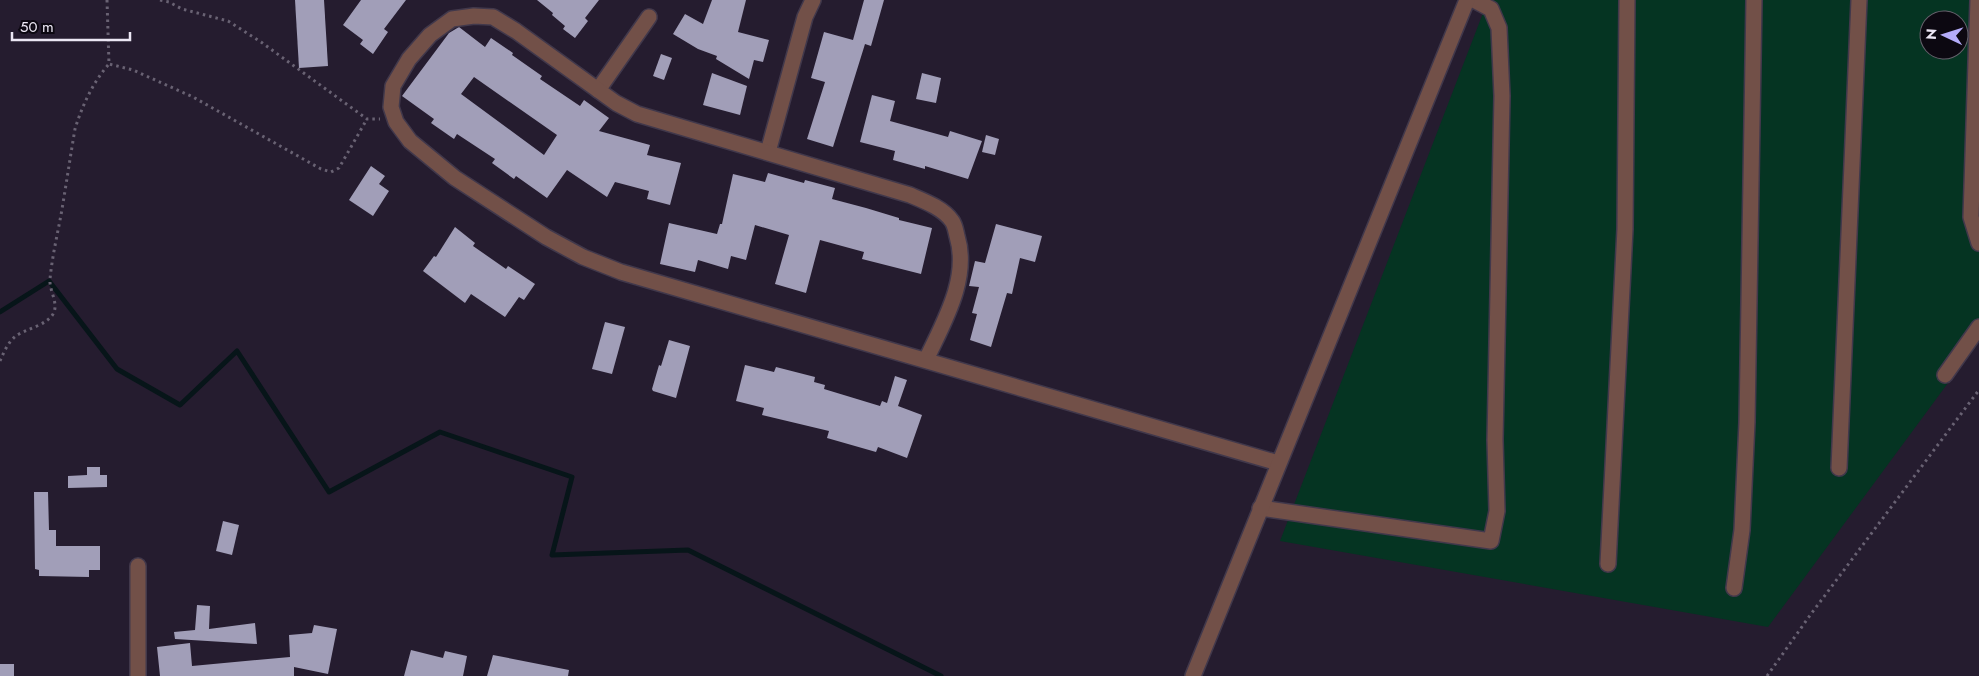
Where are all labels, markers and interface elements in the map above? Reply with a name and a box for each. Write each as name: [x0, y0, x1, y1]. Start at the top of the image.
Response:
scale bar: [12, 10, 130, 42]
north arrow: [1919, 10, 1969, 60]
text: 50 m: [20, 16, 54, 38]
text: N: [1921, 28, 1941, 40]

